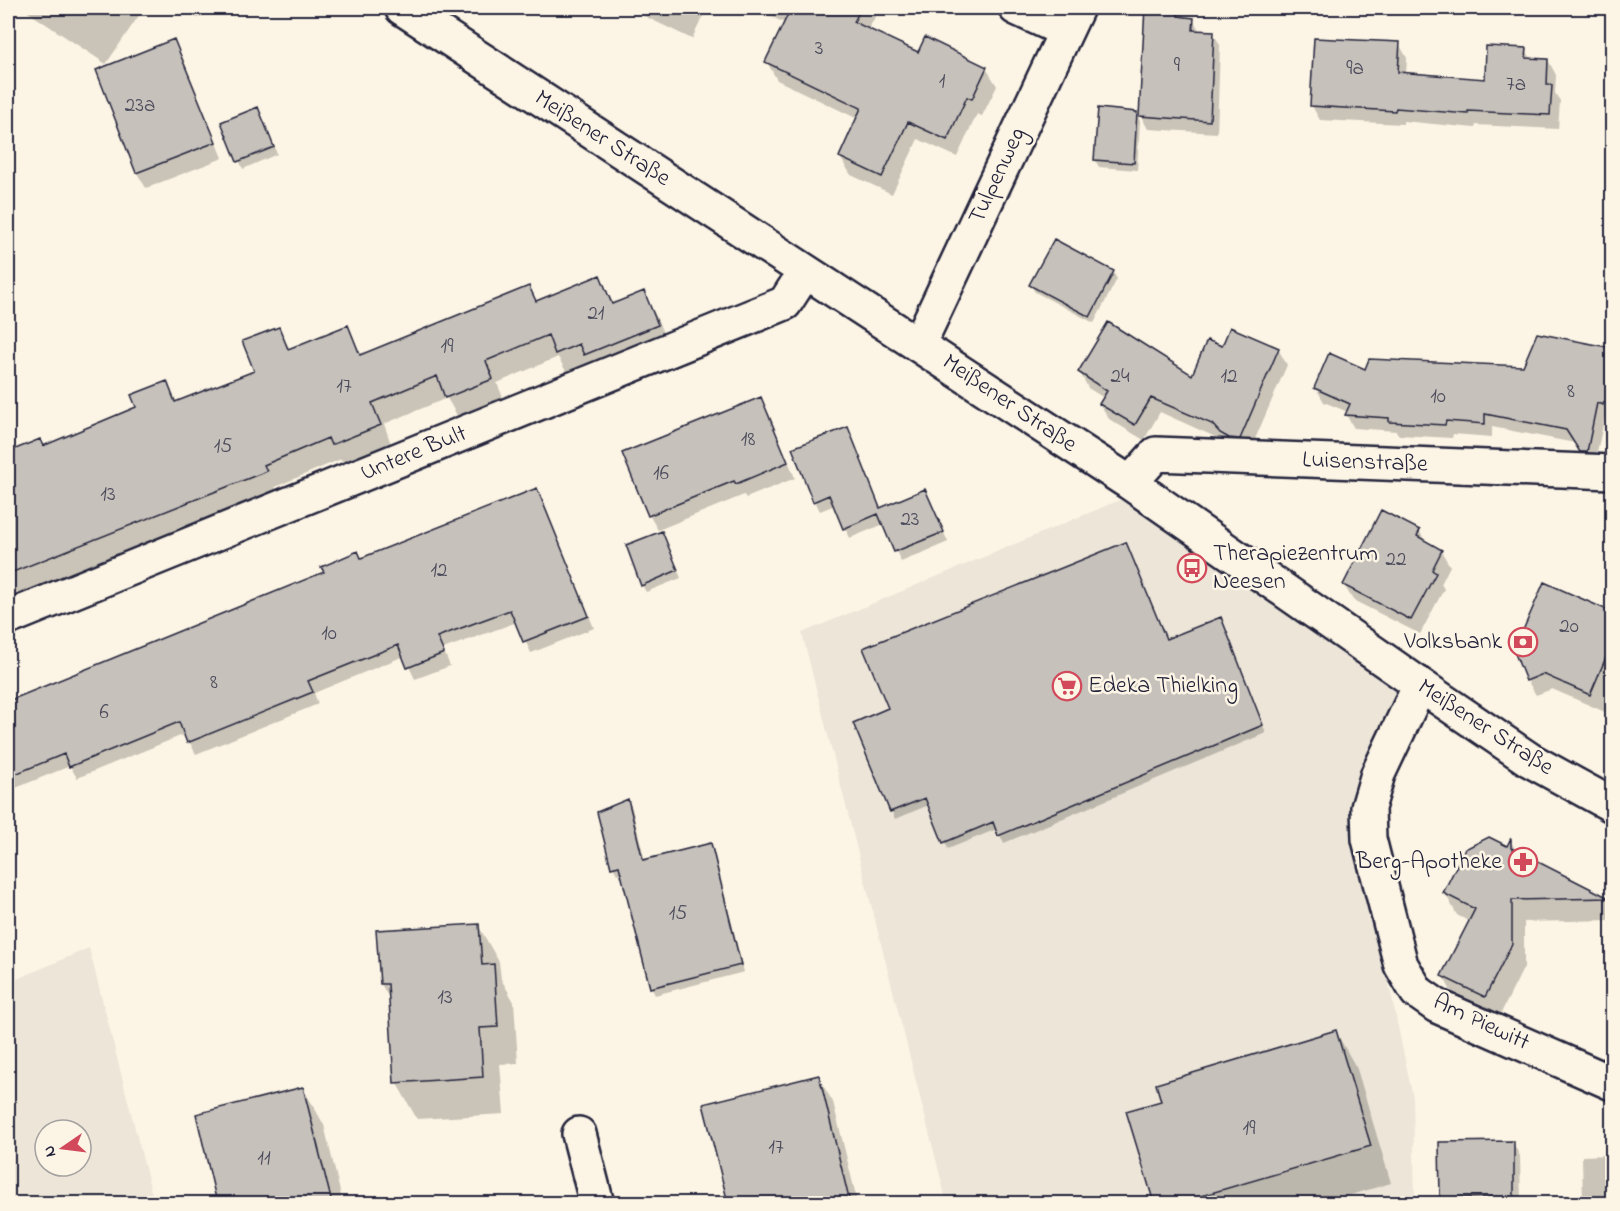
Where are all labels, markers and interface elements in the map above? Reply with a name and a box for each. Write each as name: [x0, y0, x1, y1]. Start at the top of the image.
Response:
house number: 3: [815, 34, 823, 64]
house number: 9: [1174, 51, 1181, 81]
house number: 9a: [1346, 54, 1364, 84]
house number: 1: [939, 67, 946, 97]
house number: 7a: [1506, 70, 1526, 100]
street label: Meißener Straße: [527, 82, 677, 196]
house number: 23a: [125, 91, 155, 121]
street label: Tulpenweg: [960, 122, 1036, 230]
house number: 21: [587, 299, 605, 329]
house number: 19: [441, 332, 454, 362]
street label: Meißener Straße: [934, 346, 1084, 462]
house number: 24: [1110, 362, 1130, 392]
house number: 12: [1220, 362, 1238, 392]
house number: 17: [336, 372, 352, 402]
house number: 8: [1567, 377, 1575, 407]
house number: 10: [1430, 382, 1446, 412]
street label: Untere Bult: [356, 417, 472, 491]
house number: 18: [741, 425, 755, 455]
house number: 15: [214, 432, 232, 462]
street label: Luisenstraße: [1302, 443, 1429, 483]
house number: 16: [653, 459, 669, 489]
house number: 13: [100, 480, 116, 510]
house number: 23: [900, 505, 920, 535]
place label: Therapiezentrum Neesen: [1213, 537, 1378, 600]
house number: 22: [1386, 545, 1406, 575]
bus stop icon: Therapiezentrum Neesen: [1176, 552, 1208, 584]
house number: 12: [430, 556, 448, 586]
house number: 20: [1559, 612, 1579, 642]
house number: 10: [321, 619, 337, 649]
place label: Volksbank: [1403, 625, 1502, 660]
bank icon: Volksbank: [1507, 626, 1539, 658]
house number: 8: [210, 668, 218, 698]
place label: Edeka Thielking: [1088, 669, 1238, 704]
supermarket icon: Edeka Thielking: [1051, 670, 1083, 702]
street label: Meißener Straße: [1410, 671, 1560, 785]
house number: 6: [99, 698, 109, 728]
place label: Berg-Apotheke: [1355, 845, 1502, 880]
pharmacy icon: Berg-Apotheke: [1507, 846, 1539, 878]
house number: 15: [669, 899, 687, 929]
house number: 13: [437, 983, 453, 1013]
street label: Am Piewitt: [1427, 985, 1535, 1061]
house number: 19: [1243, 1114, 1256, 1144]
north arrow: [33, 1118, 93, 1178]
house number: 17: [768, 1133, 784, 1163]
text: N: [37, 1143, 63, 1159]
house number: 11: [257, 1144, 271, 1174]

